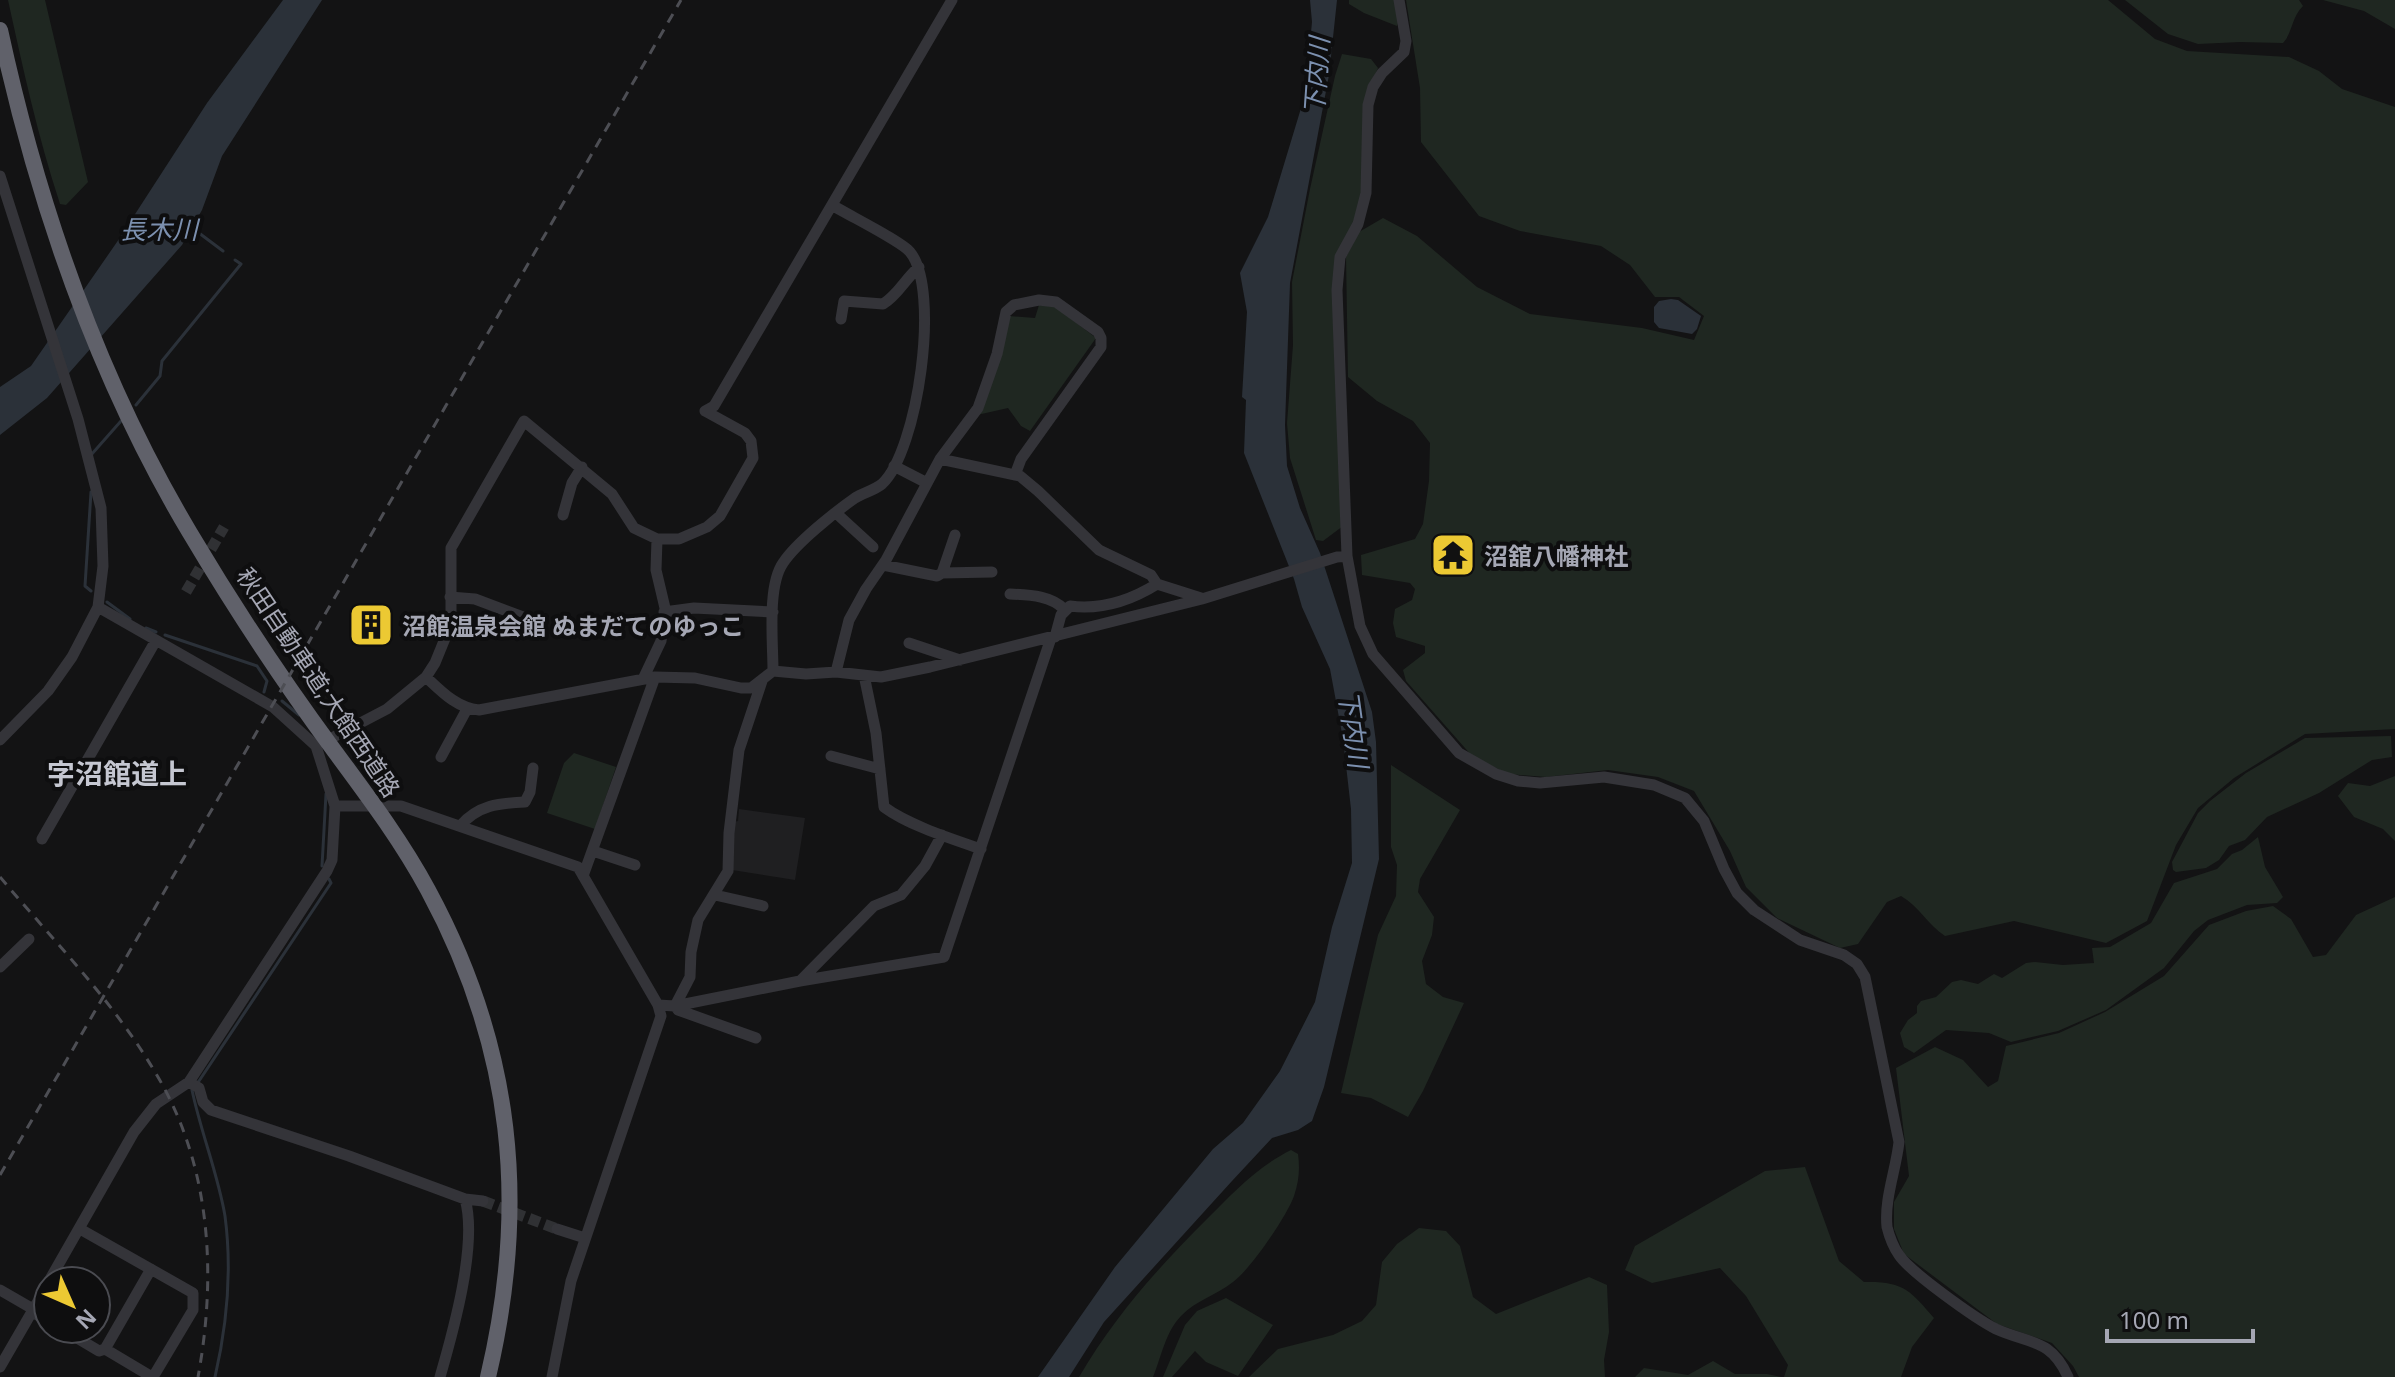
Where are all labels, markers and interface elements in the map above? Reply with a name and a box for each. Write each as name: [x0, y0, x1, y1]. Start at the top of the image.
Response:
water label: 下内川: [1295, 33, 1337, 116]
water label: 長木川: [120, 211, 201, 247]
temple icon: 沼舘八幡神社: [1429, 531, 1477, 579]
place label: 沼舘八幡神社: [1484, 539, 1628, 572]
street label: 秋田自動車道;大館西道路: [230, 561, 408, 803]
building icon: 沼館温泉会館 ぬまだてのゆっこ: [347, 601, 395, 649]
place label: 沼館温泉会館 ぬまだてのゆっこ: [402, 609, 744, 642]
water label: 下内川: [1331, 688, 1378, 773]
district label: 字沼館道上: [47, 754, 187, 792]
north arrow: [32, 1265, 112, 1345]
scale bar: [2107, 1293, 2253, 1343]
text: N: [70, 1303, 104, 1337]
text: 100 m: [2119, 1303, 2189, 1336]

